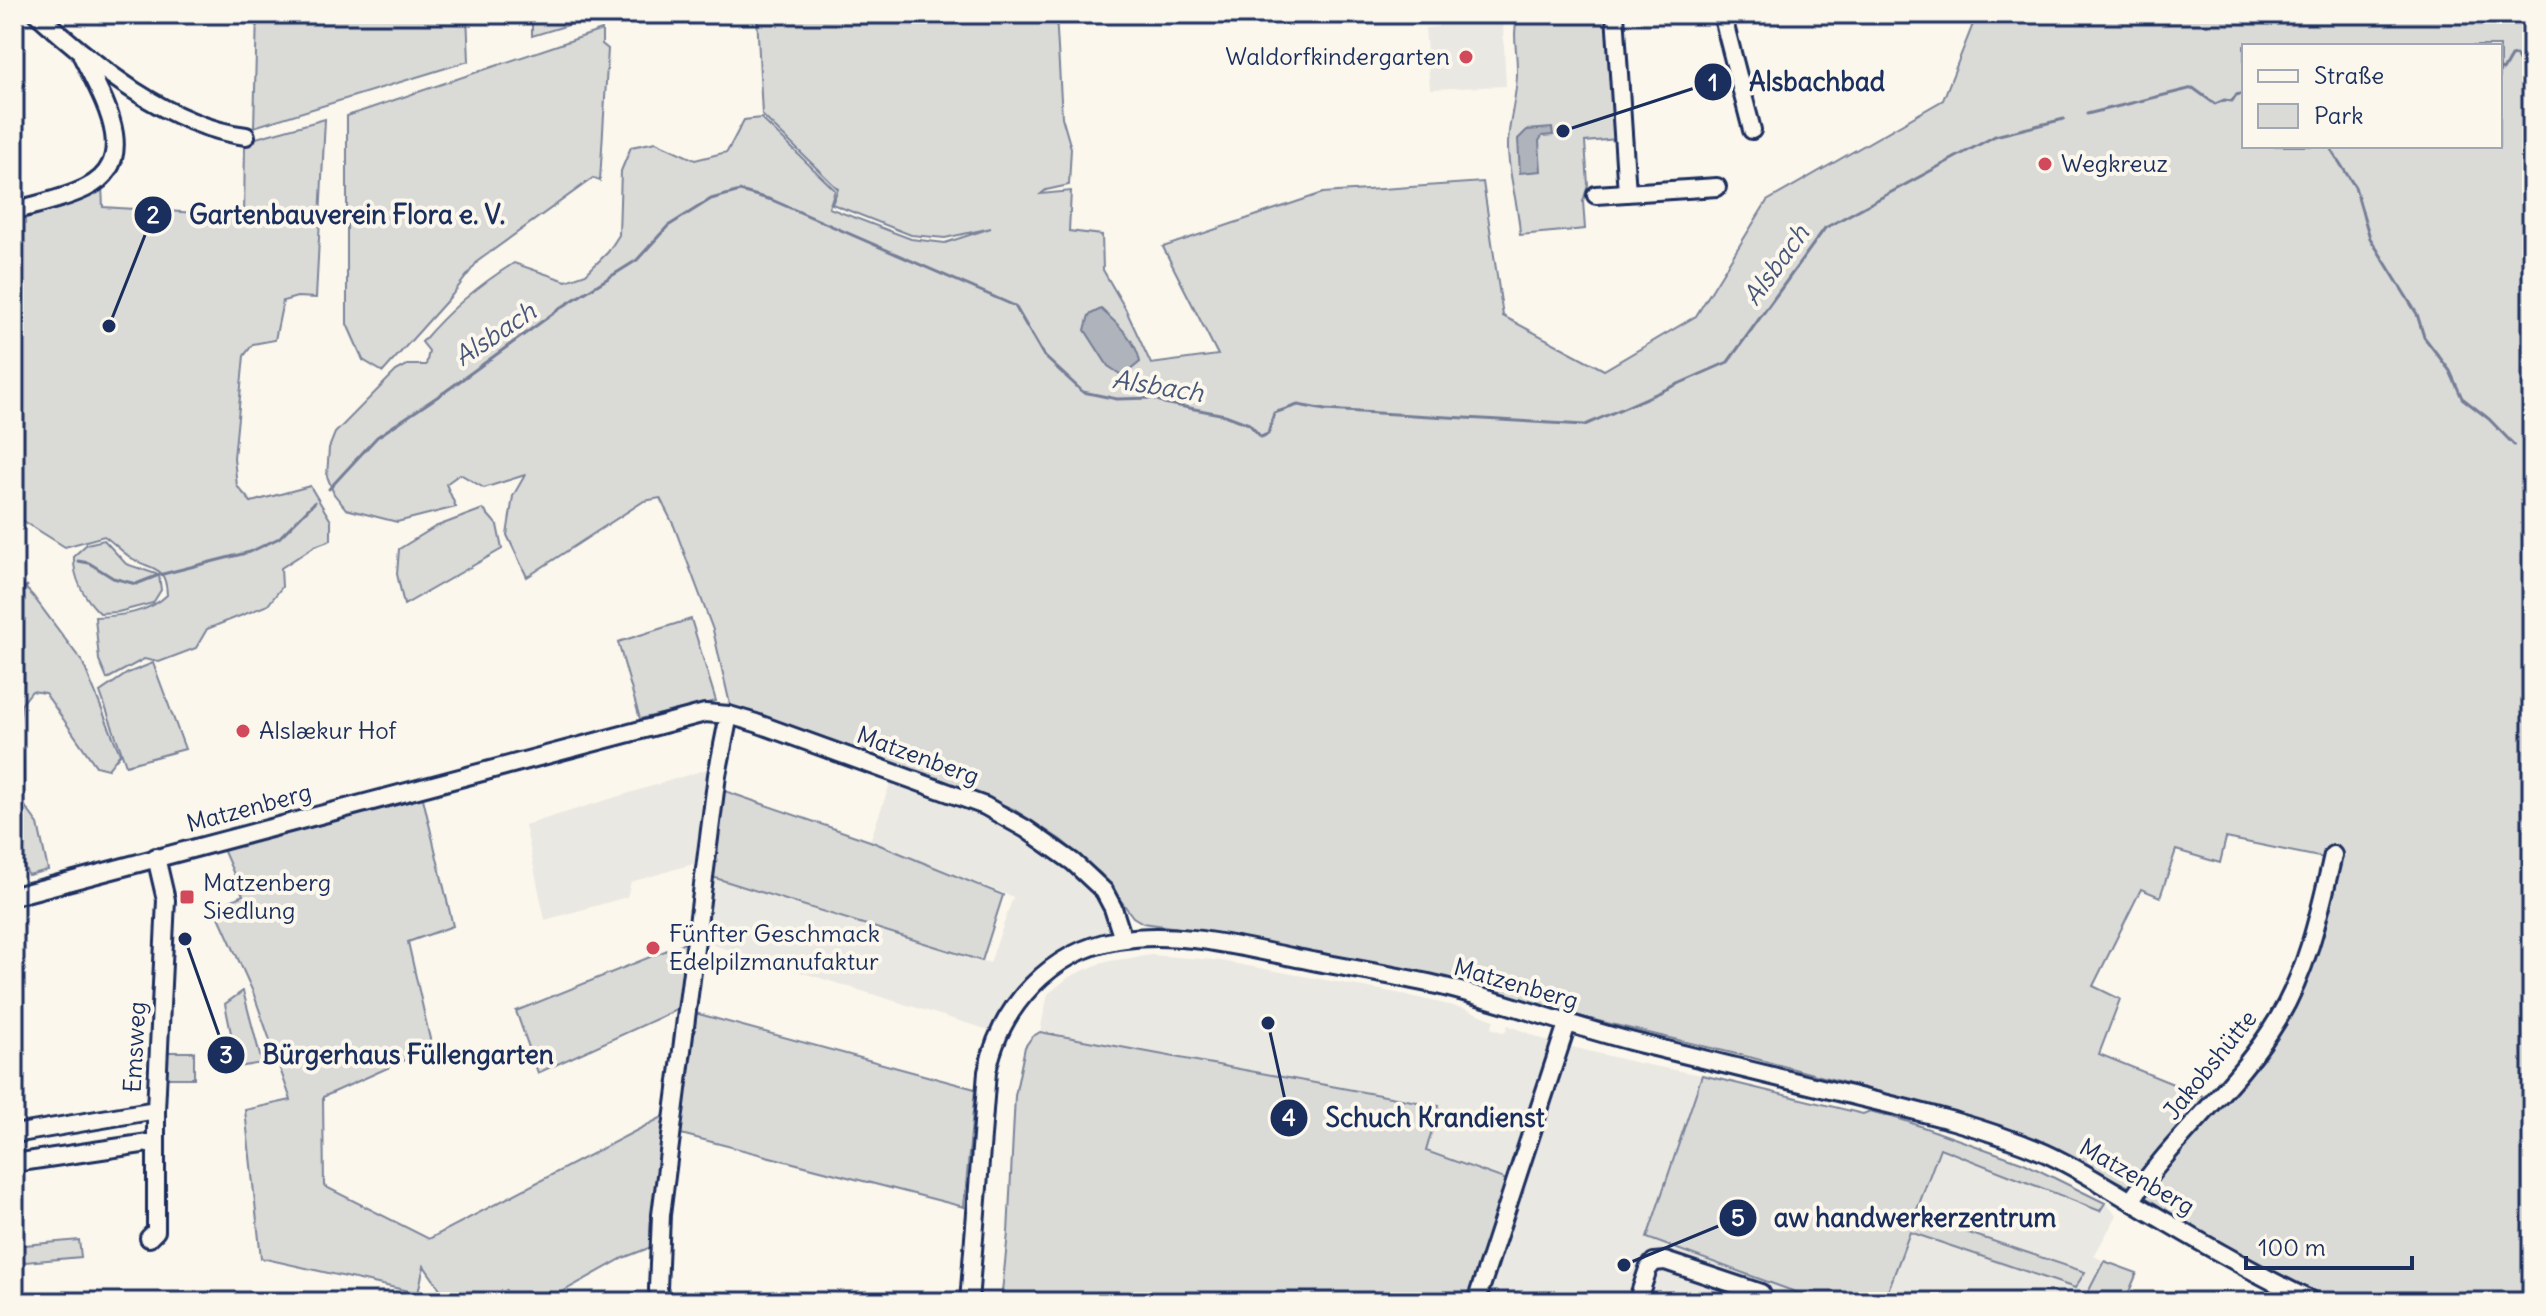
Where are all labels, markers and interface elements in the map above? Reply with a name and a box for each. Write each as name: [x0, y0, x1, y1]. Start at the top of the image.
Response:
place label: Waldorfkindergarten: [1225, 41, 1450, 71]
legend: [2242, 44, 2502, 148]
marker: Waldorfkindergarten: [1457, 48, 1475, 66]
callout: Alsbachbad: [1693, 57, 1901, 107]
text: Straße: [2314, 60, 2384, 90]
text: Alsbachbad: [1749, 65, 1885, 98]
text: 1: [1708, 67, 1718, 97]
text: Park: [2314, 100, 2364, 130]
place label: Wegkreuz: [2061, 148, 2168, 178]
marker: Wegkreuz: [2036, 155, 2054, 173]
callout: Gartenbauverein Flora e. V.: [133, 190, 521, 240]
text: Gartenbauverein Flora e. V.: [189, 198, 505, 231]
text: 2: [146, 199, 160, 229]
water label: Alsbach: [1735, 217, 1816, 311]
water label: Alsbach: [448, 294, 543, 373]
water label: Alsbach: [1110, 362, 1207, 409]
place label: Alslækur Hof: [259, 715, 398, 745]
street label: Matzenberg: [853, 719, 984, 791]
marker: Alslækur Hof: [234, 722, 252, 740]
street label: Matzenberg: [183, 776, 314, 838]
place label: Matzenberg Siedlung: [203, 867, 331, 925]
marker: Matzenberg Siedlung: [178, 888, 196, 906]
place label: Fünfter Geschmack Edelpilzmanufaktur: [669, 918, 880, 976]
marker: Fünfter Geschmack Edelpilzmanufaktur: [644, 939, 662, 957]
street label: Matzenberg: [1451, 951, 1582, 1015]
street label: Emsweg: [117, 1001, 151, 1093]
street label: Jakobshütte: [2156, 1004, 2262, 1125]
callout: Bürgerhaus Füllengarten: [206, 1030, 570, 1080]
text: Bürgerhaus Füllengarten: [262, 1038, 554, 1071]
text: 3: [219, 1039, 233, 1069]
callout: Schuch Krandienst: [1269, 1093, 1560, 1143]
text: Schuch Krandienst: [1325, 1101, 1545, 1134]
text: 4: [1282, 1102, 1296, 1132]
street label: Matzenberg: [2075, 1131, 2200, 1221]
callout: aw handwerkerzentrum: [1718, 1193, 2073, 1243]
text: aw handwerkerzentrum: [1774, 1201, 2056, 1234]
text: 5: [1731, 1202, 1745, 1232]
scale bar: [2246, 1220, 2412, 1270]
text: 100 m: [2258, 1232, 2326, 1262]

